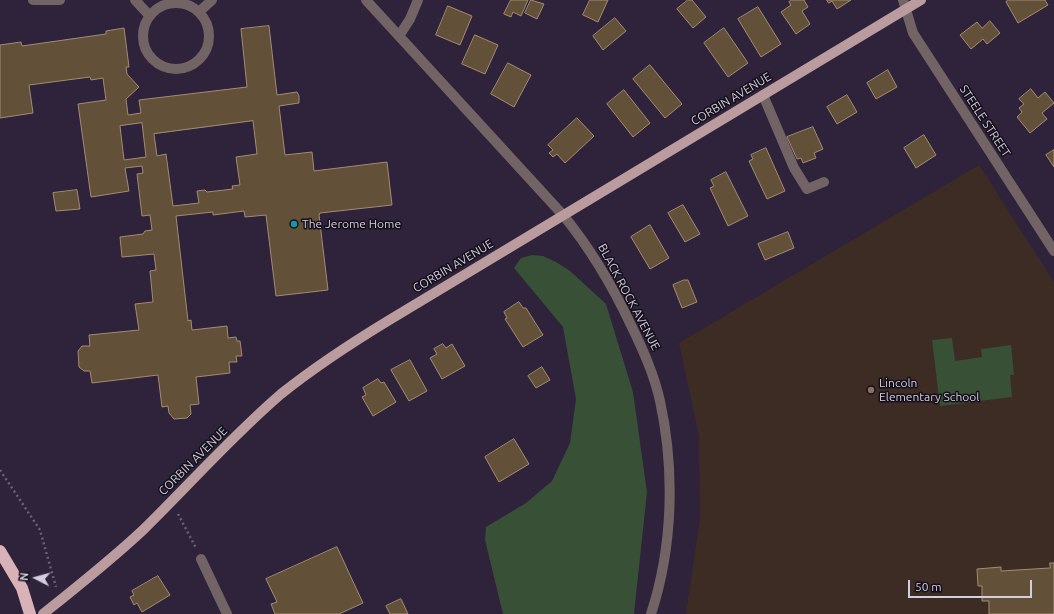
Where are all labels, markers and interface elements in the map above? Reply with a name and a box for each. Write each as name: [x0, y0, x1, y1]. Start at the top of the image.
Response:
street label: CORBIN AVENUE: [688, 69, 774, 129]
street label: STEELE STREET: [956, 82, 1014, 160]
place label: The Jerome Home: [302, 217, 401, 231]
marker: The Jerome Home: [289, 219, 299, 229]
street label: CORBIN AVENUE: [410, 236, 496, 296]
street label: BLACK ROCK AVENUE: [595, 241, 663, 353]
place label: Lincoln Elementary School: [879, 376, 979, 404]
marker: Lincoln Elementary School: [866, 385, 876, 395]
street label: CORBIN AVENUE: [156, 424, 230, 498]
north arrow: [16, 558, 56, 598]
text: N: [18, 572, 30, 581]
scale bar: [910, 572, 1034, 598]
text: 50 m: [915, 580, 942, 593]

